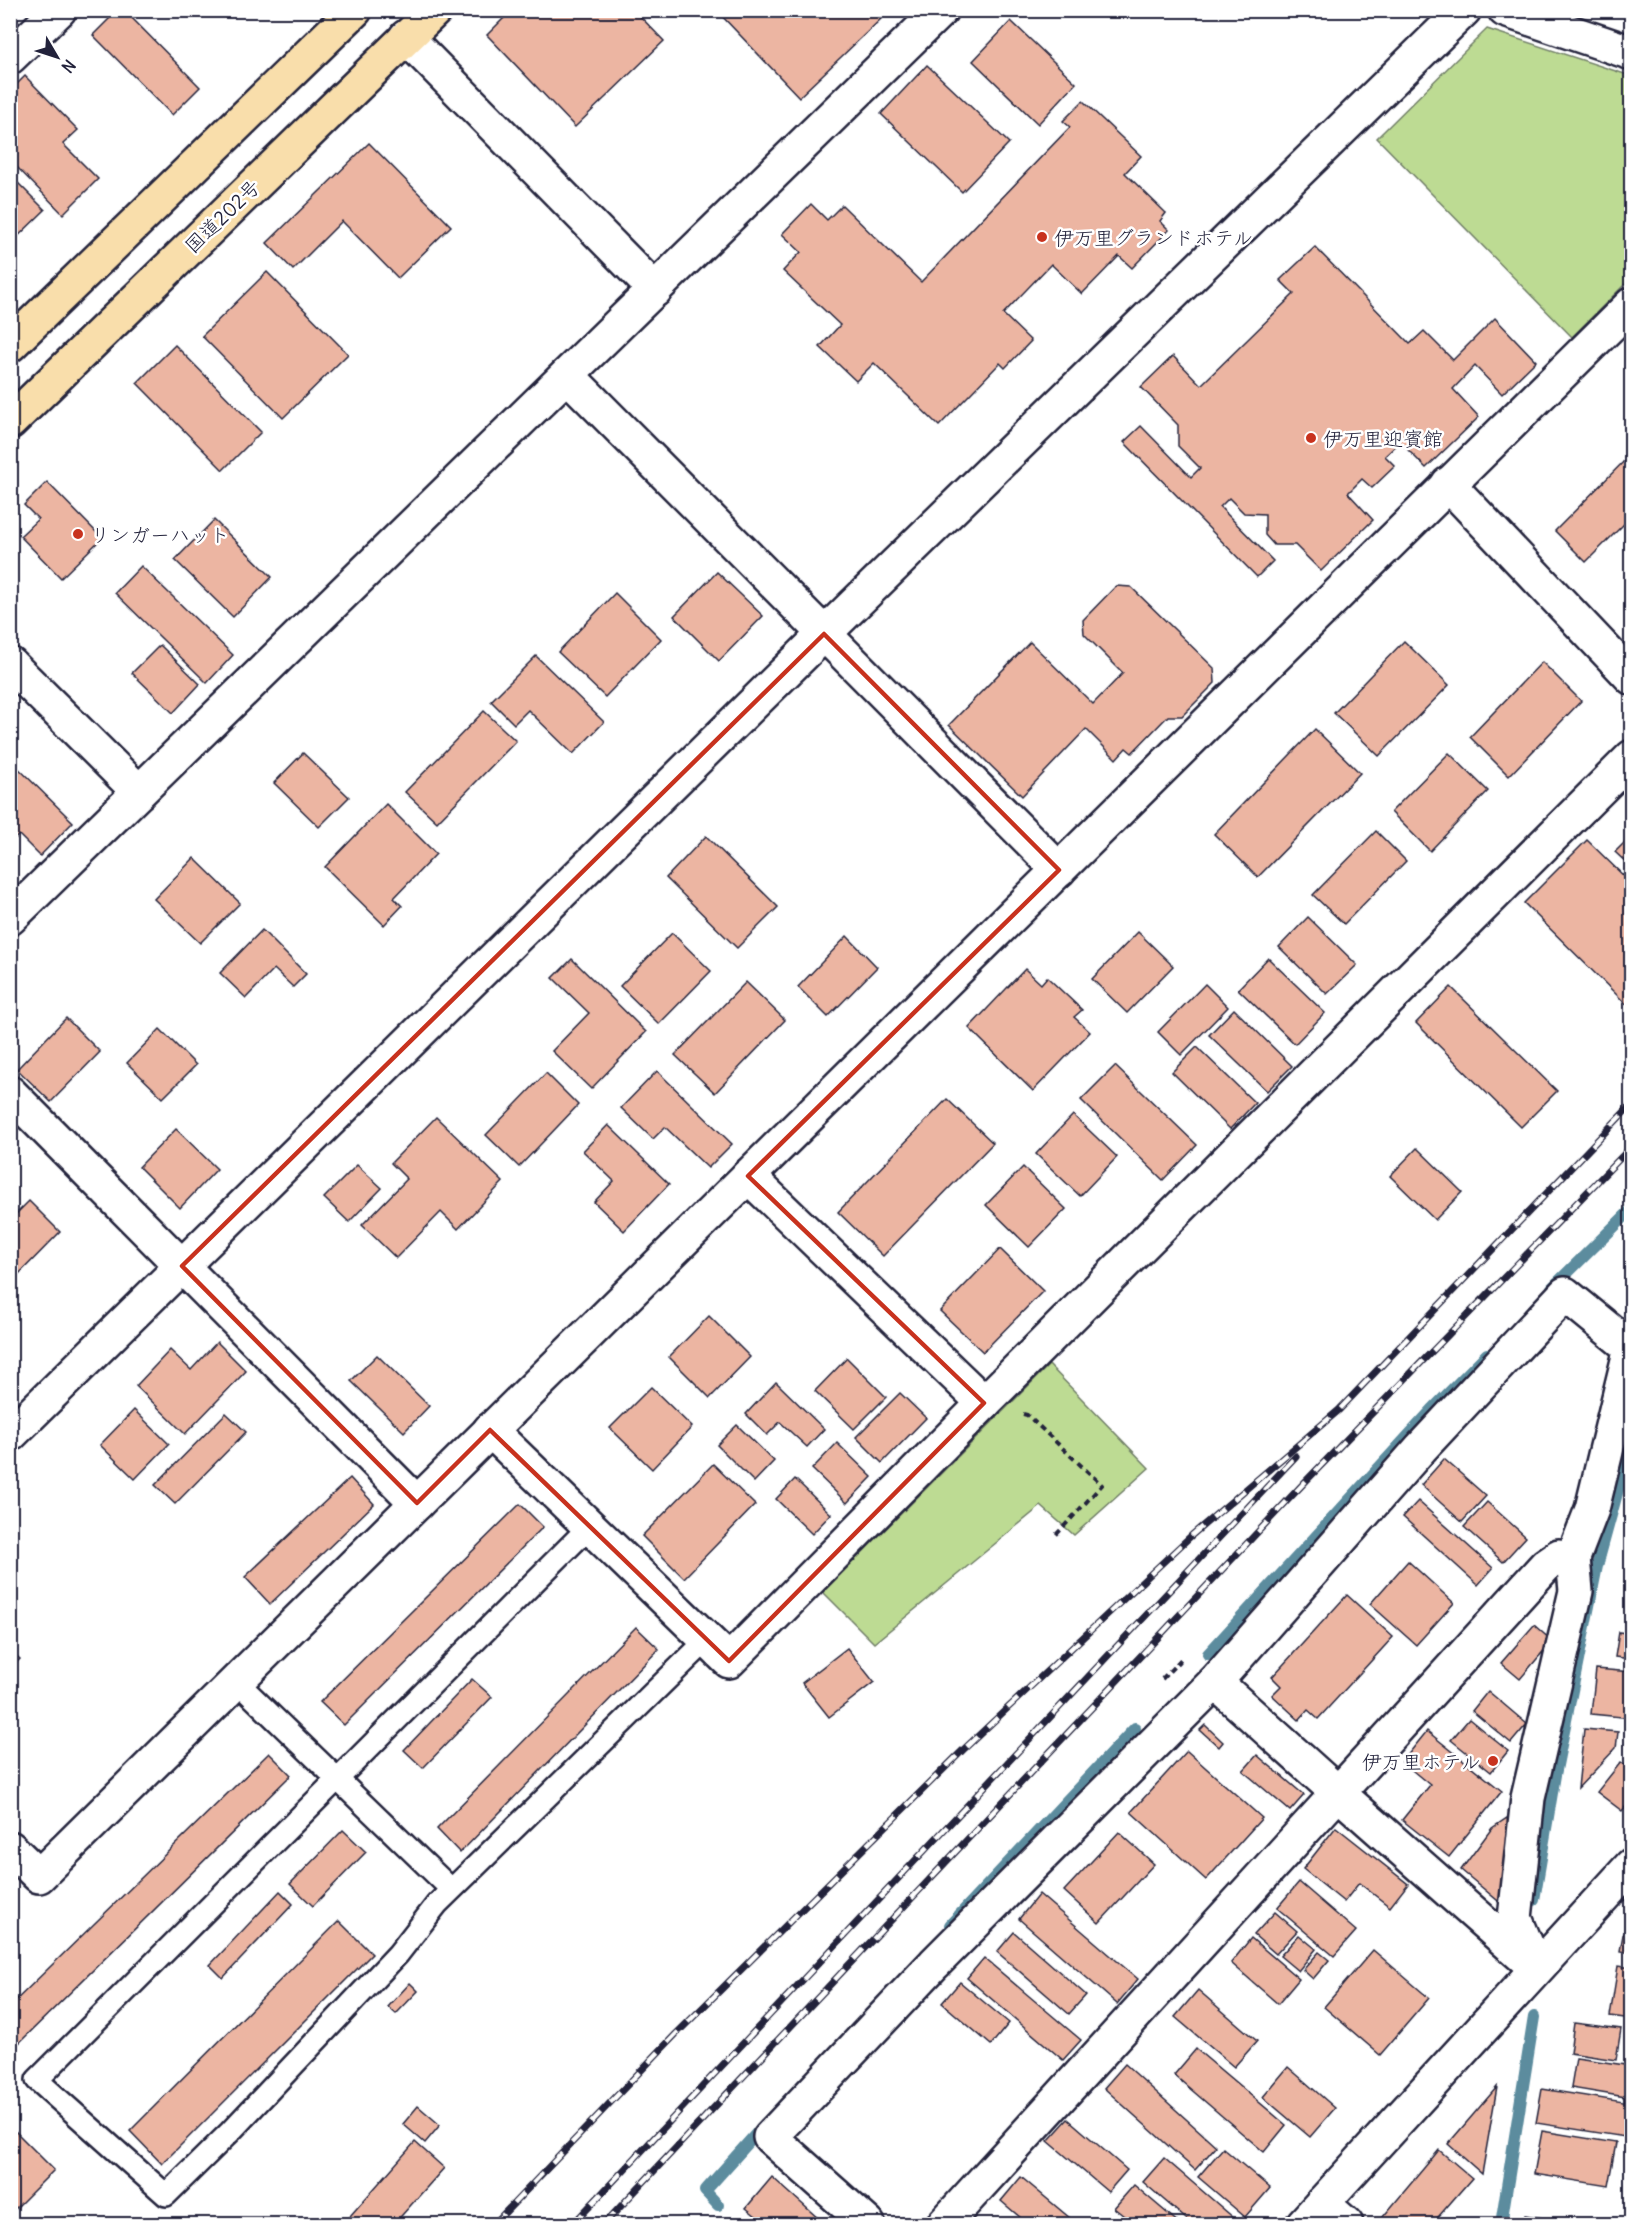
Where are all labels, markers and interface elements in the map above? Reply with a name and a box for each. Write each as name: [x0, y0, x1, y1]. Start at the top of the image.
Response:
north arrow: [27, 27, 87, 87]
text: N: [57, 56, 80, 77]
street label: 国道202号: [179, 174, 265, 258]
place label: 伊万里グランドホテル: [1054, 225, 1253, 250]
marker: 伊万里グランドホテル: [1035, 230, 1049, 244]
place label: 伊万里迎賓館: [1323, 426, 1443, 451]
marker: 伊万里迎賓館: [1304, 431, 1318, 445]
place label: リンガーハット: [90, 522, 230, 547]
marker: リンガーハット: [71, 527, 85, 541]
place label: 伊万里ホテル: [1362, 1749, 1481, 1774]
marker: 伊万里ホテル: [1486, 1754, 1500, 1768]

